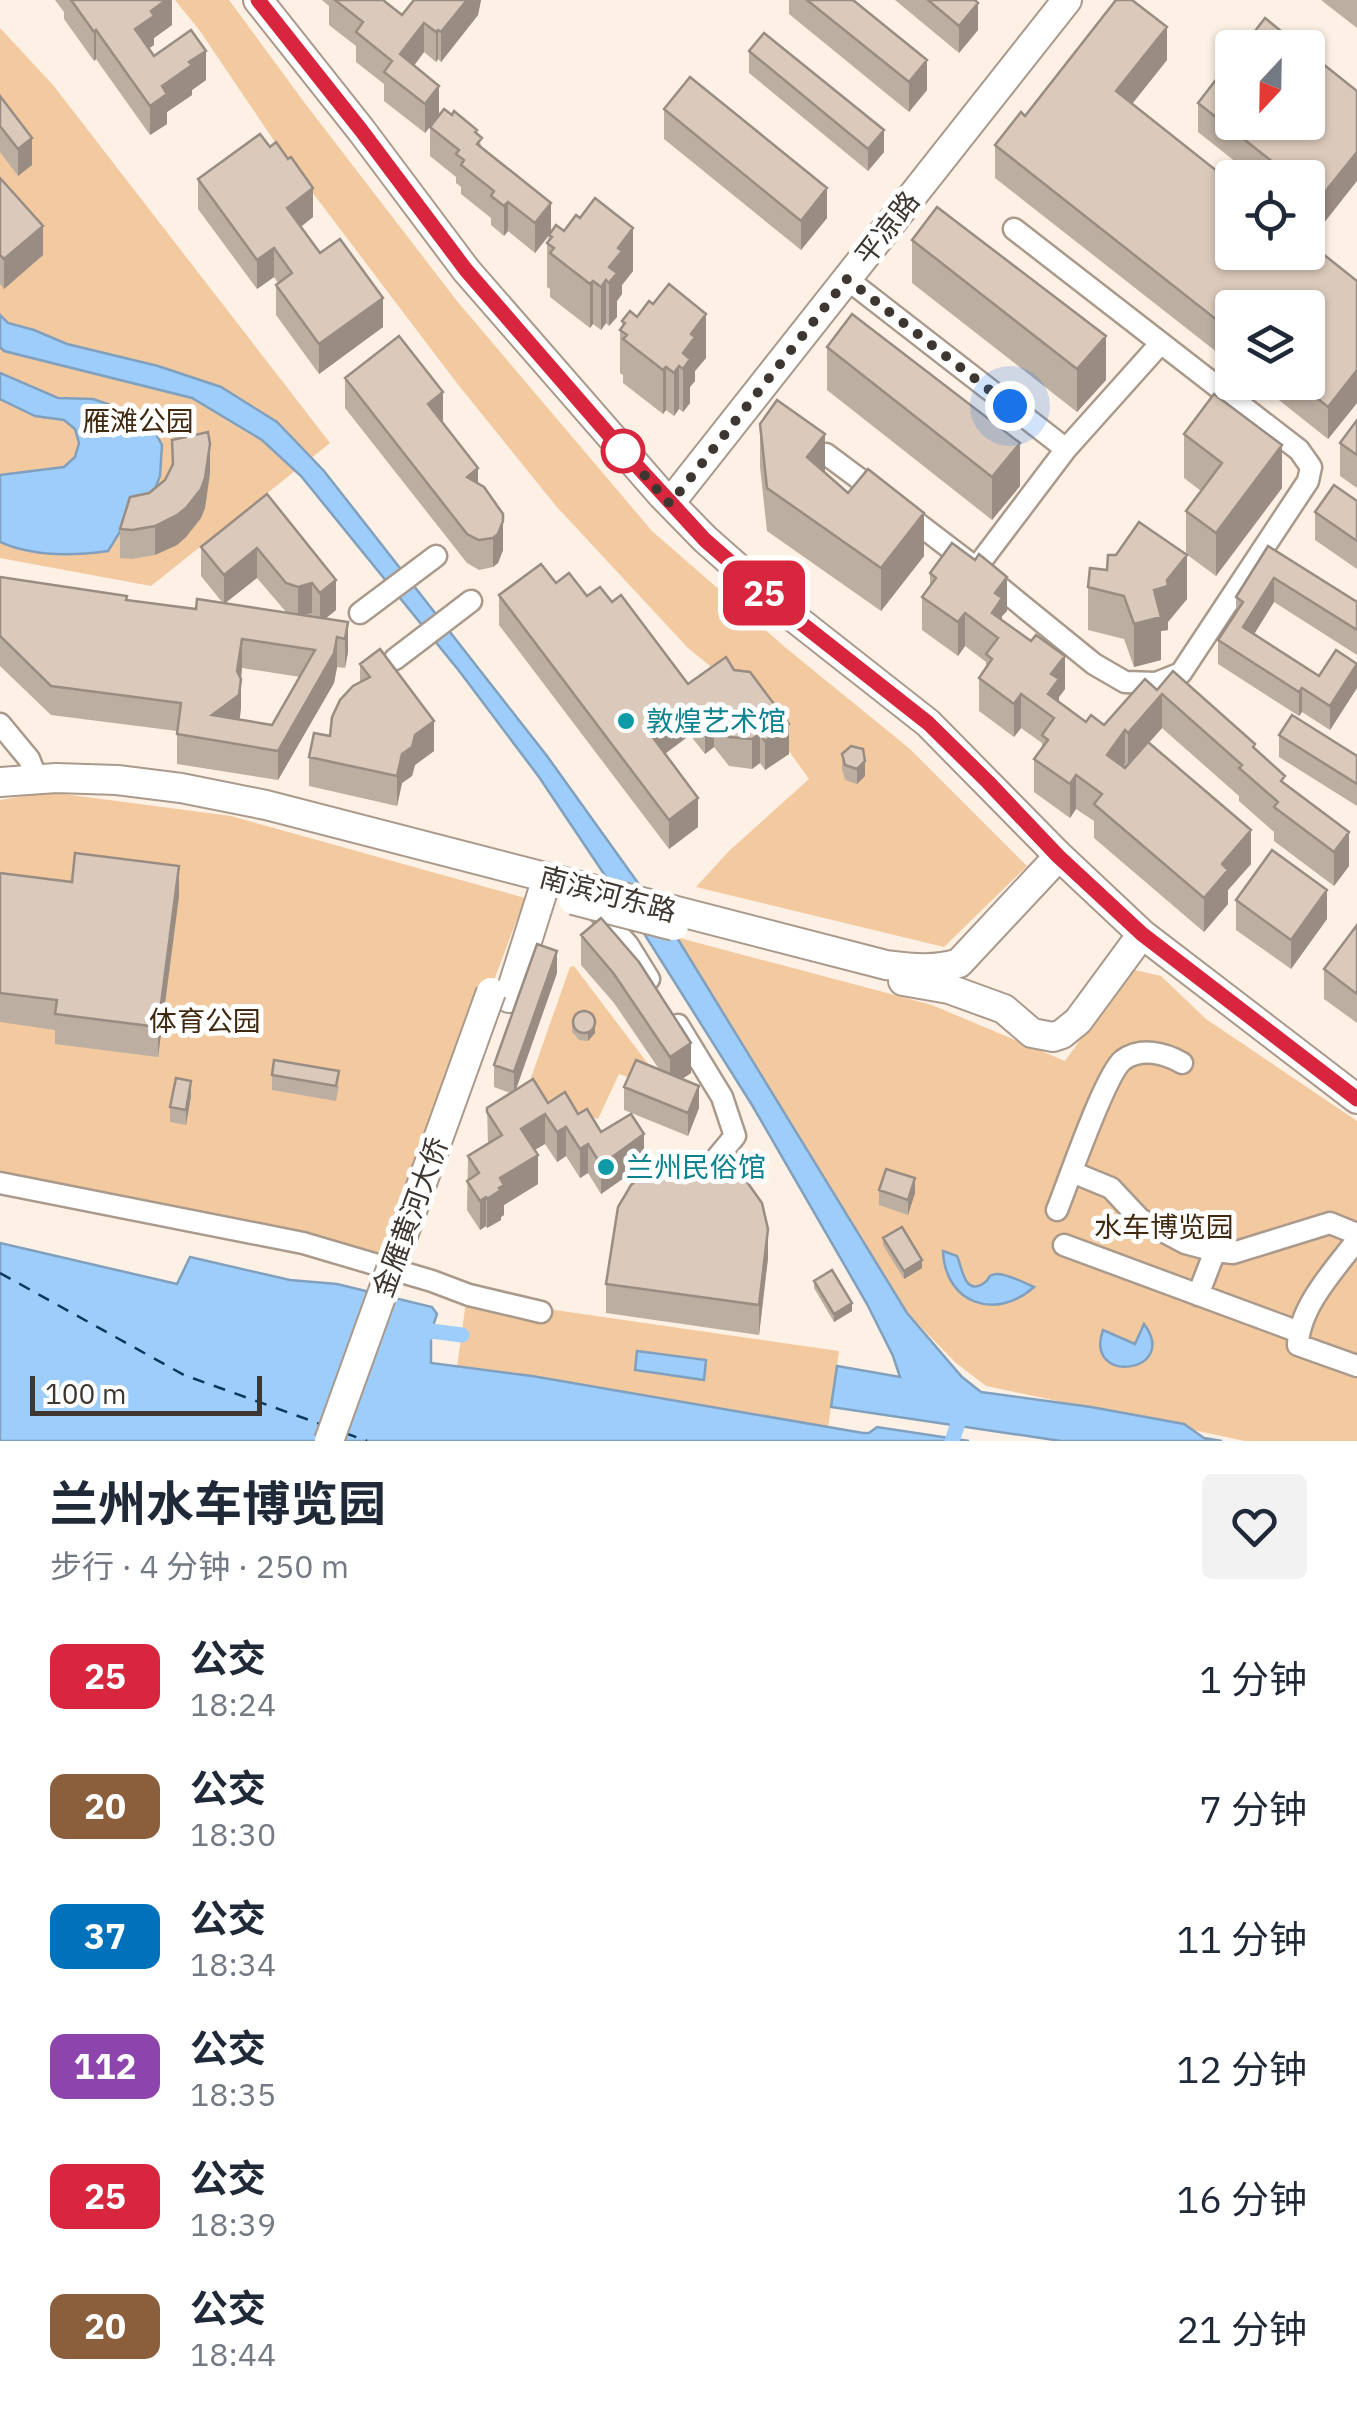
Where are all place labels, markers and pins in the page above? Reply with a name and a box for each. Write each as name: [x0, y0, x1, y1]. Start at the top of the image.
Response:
unlabelled marker: [602, 430, 644, 472]
place label: 敦煌艺术馆: [646, 702, 786, 739]
marker: 敦煌艺术馆: [615, 710, 637, 732]
place label: 兰州民俗馆: [626, 1148, 766, 1185]
marker: 兰州民俗馆: [595, 1156, 617, 1178]

